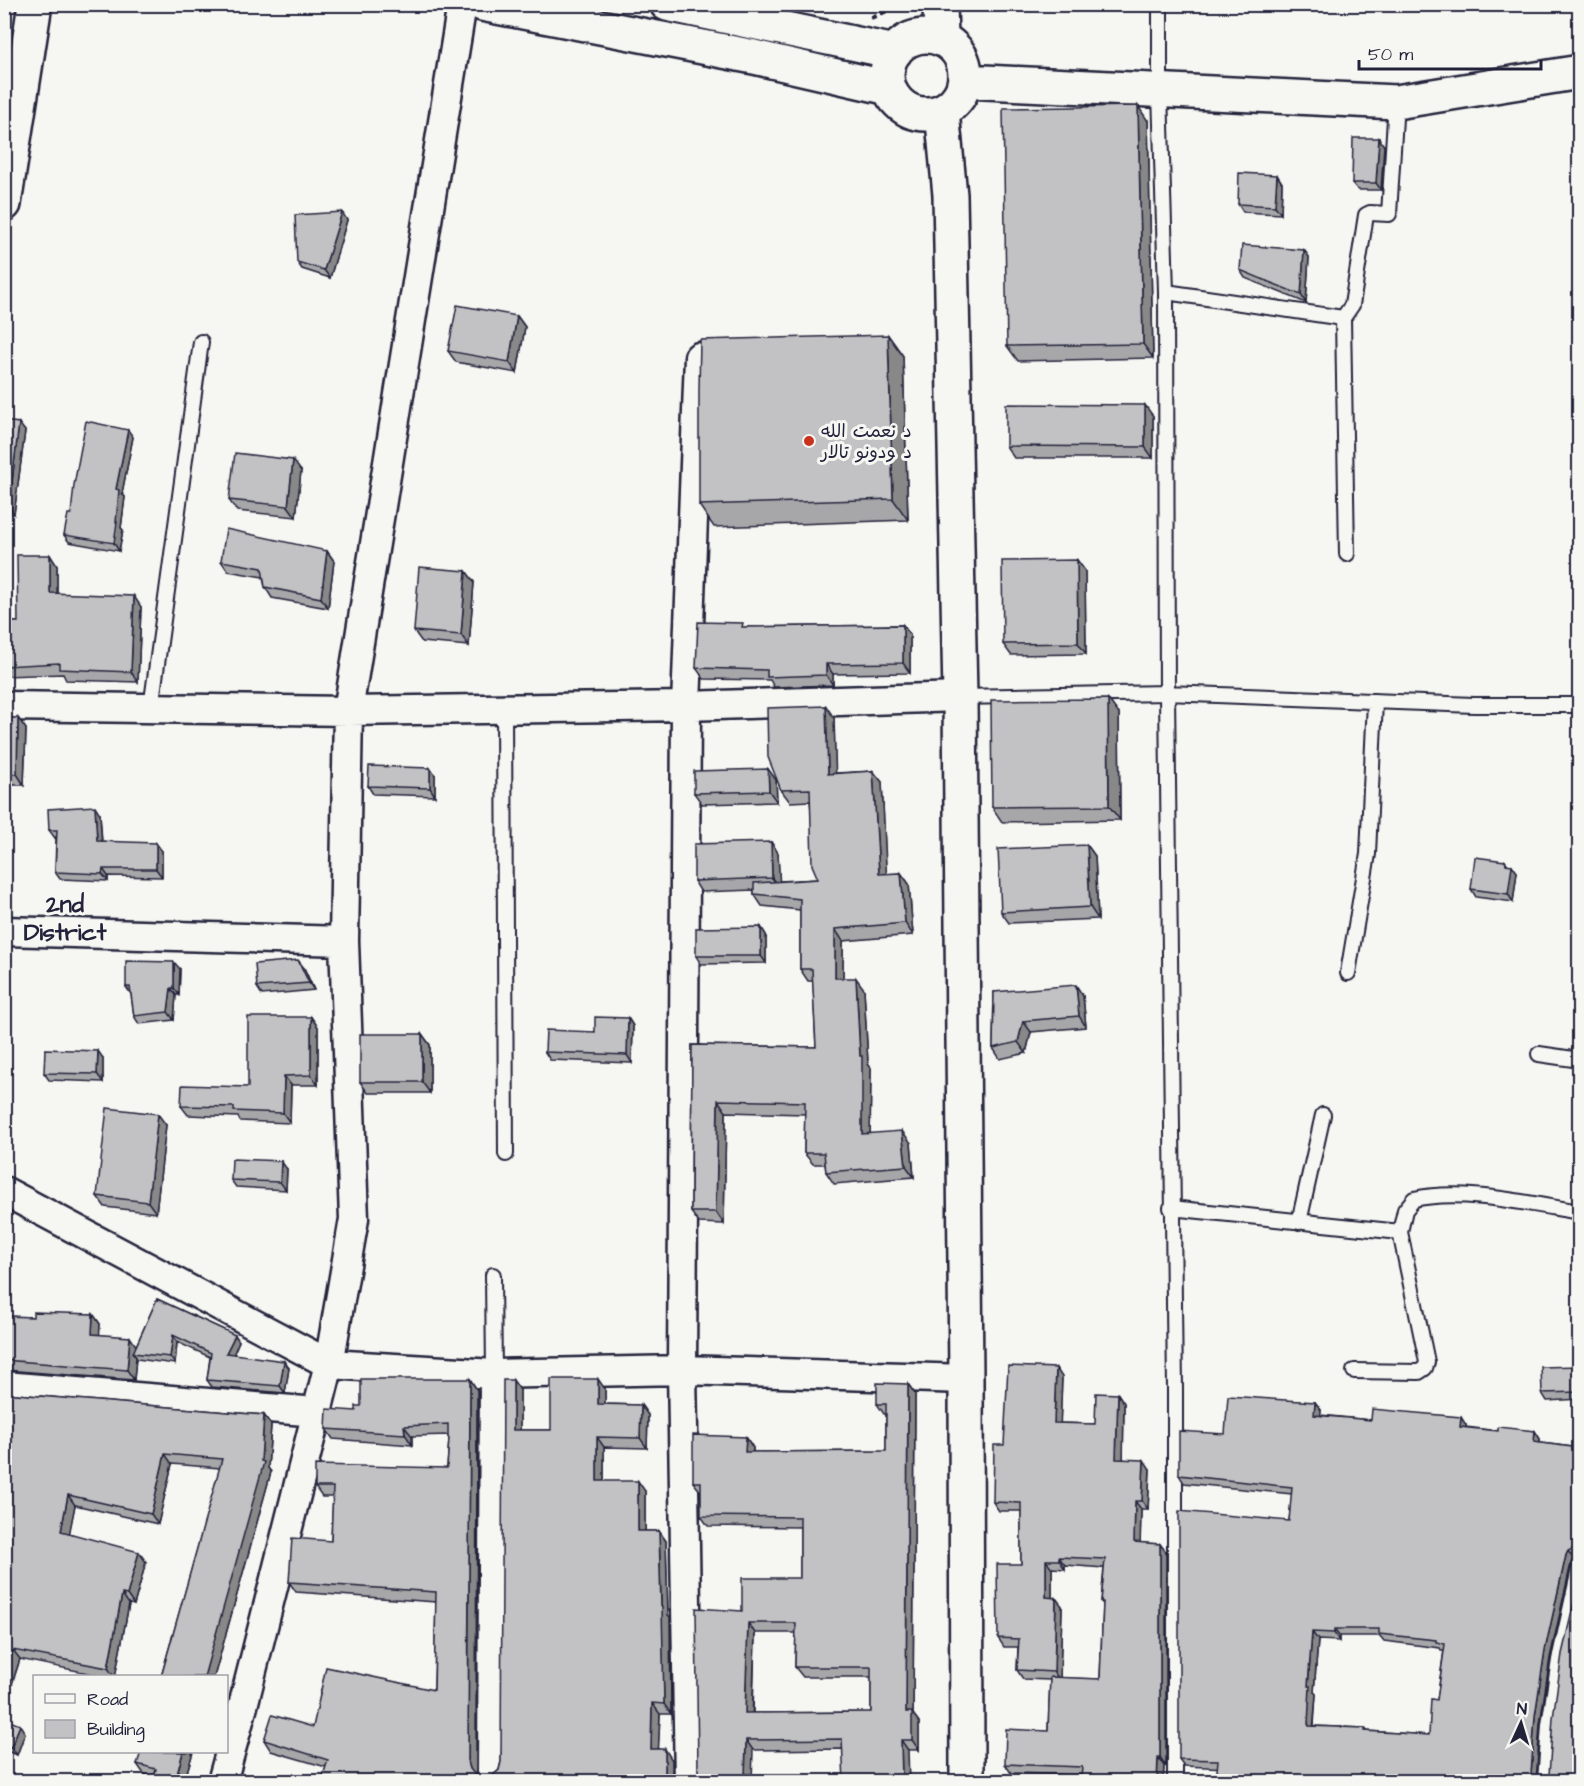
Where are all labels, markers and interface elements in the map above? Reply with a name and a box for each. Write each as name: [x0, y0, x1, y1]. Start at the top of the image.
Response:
scale bar: [1359, 33, 1540, 71]
text: 50 m: [1368, 42, 1413, 67]
place label: د نعمت الله د ودونو تالار: [819, 419, 912, 465]
marker: د نعمت الله د ودونو تالار: [802, 434, 816, 448]
district label: 2nd District: [24, 888, 107, 950]
legend: [33, 1675, 228, 1753]
text: Road: [87, 1687, 128, 1712]
north arrow: [1491, 1693, 1551, 1753]
text: N: [1516, 1698, 1528, 1720]
text: Building: [87, 1717, 145, 1743]

